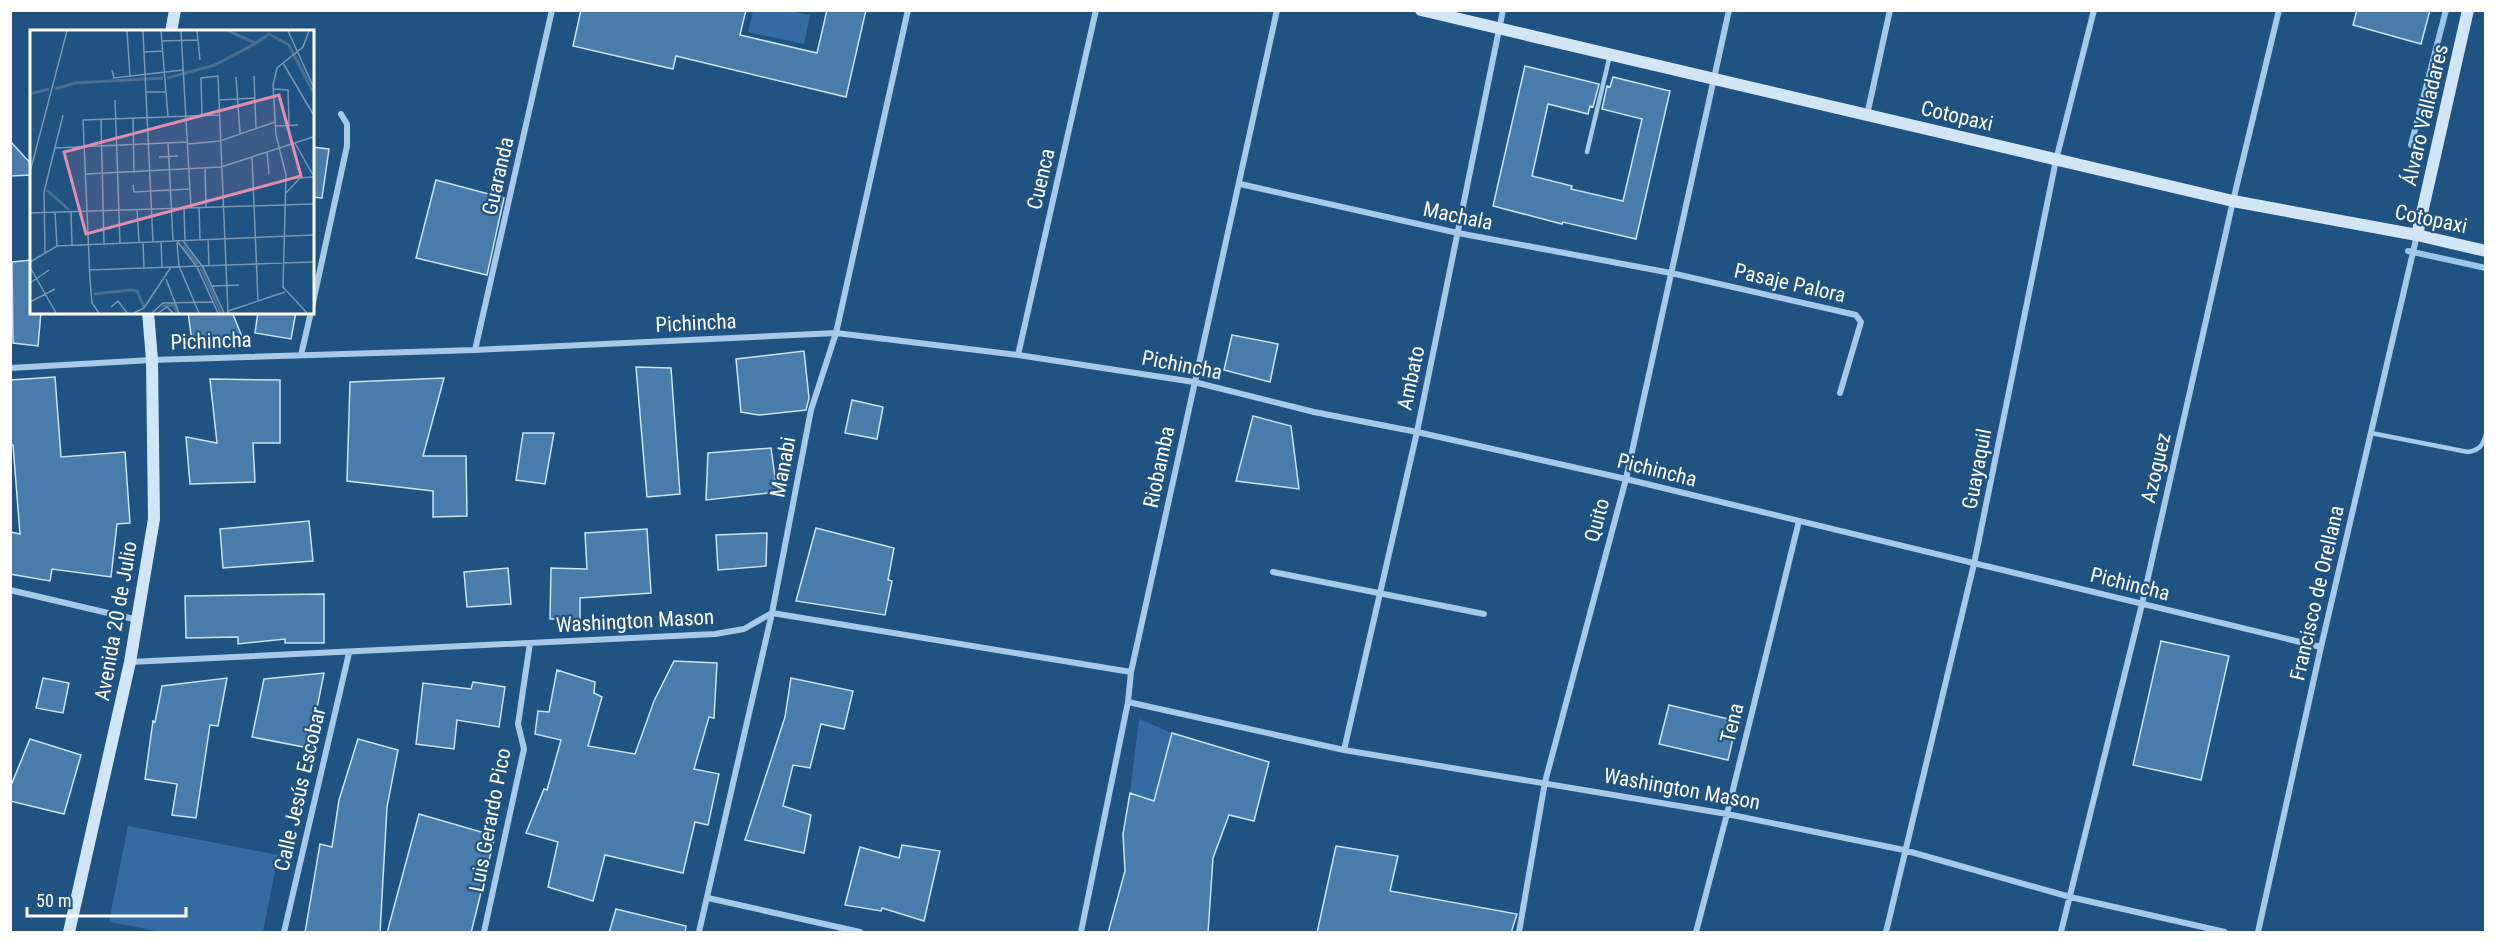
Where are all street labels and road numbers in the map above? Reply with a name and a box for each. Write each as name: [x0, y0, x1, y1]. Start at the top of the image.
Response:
street label: Álvaro Valladares: [2397, 42, 2453, 188]
street label: Cotopaxi: [1919, 96, 1995, 136]
street label: Guaranda: [477, 135, 519, 217]
street label: Cuenca: [1022, 146, 1060, 212]
street label: Machala: [1421, 197, 1495, 235]
street label: Cotopaxi: [2393, 200, 2469, 238]
street label: Pasaje Palora: [1732, 259, 1848, 307]
street label: Pichincha: [655, 309, 737, 337]
street label: Pichincha: [170, 328, 252, 354]
street label: Ambato: [1393, 344, 1429, 412]
street label: Pichincha: [1140, 345, 1224, 385]
street label: Riobamba: [1139, 424, 1179, 510]
street label: Guayaquil: [1957, 427, 1997, 511]
street label: Azoguez: [2136, 431, 2176, 505]
street label: Manabi: [765, 435, 801, 499]
street label: Pichincha: [1615, 449, 1699, 491]
street label: Quito: [1580, 496, 1614, 544]
street label: Francisco de Orellana: [2285, 503, 2349, 683]
street label: Avenida 20 de Julio: [90, 539, 142, 703]
street label: Pichincha: [2088, 563, 2172, 605]
street label: Washington Mason: [555, 605, 715, 637]
street label: Tena: [1716, 701, 1748, 745]
street label: Calle Jesús Escobar: [269, 705, 331, 873]
street label: Luis Gerardo Pico: [464, 746, 516, 894]
street label: Washington Mason: [1602, 763, 1762, 815]

